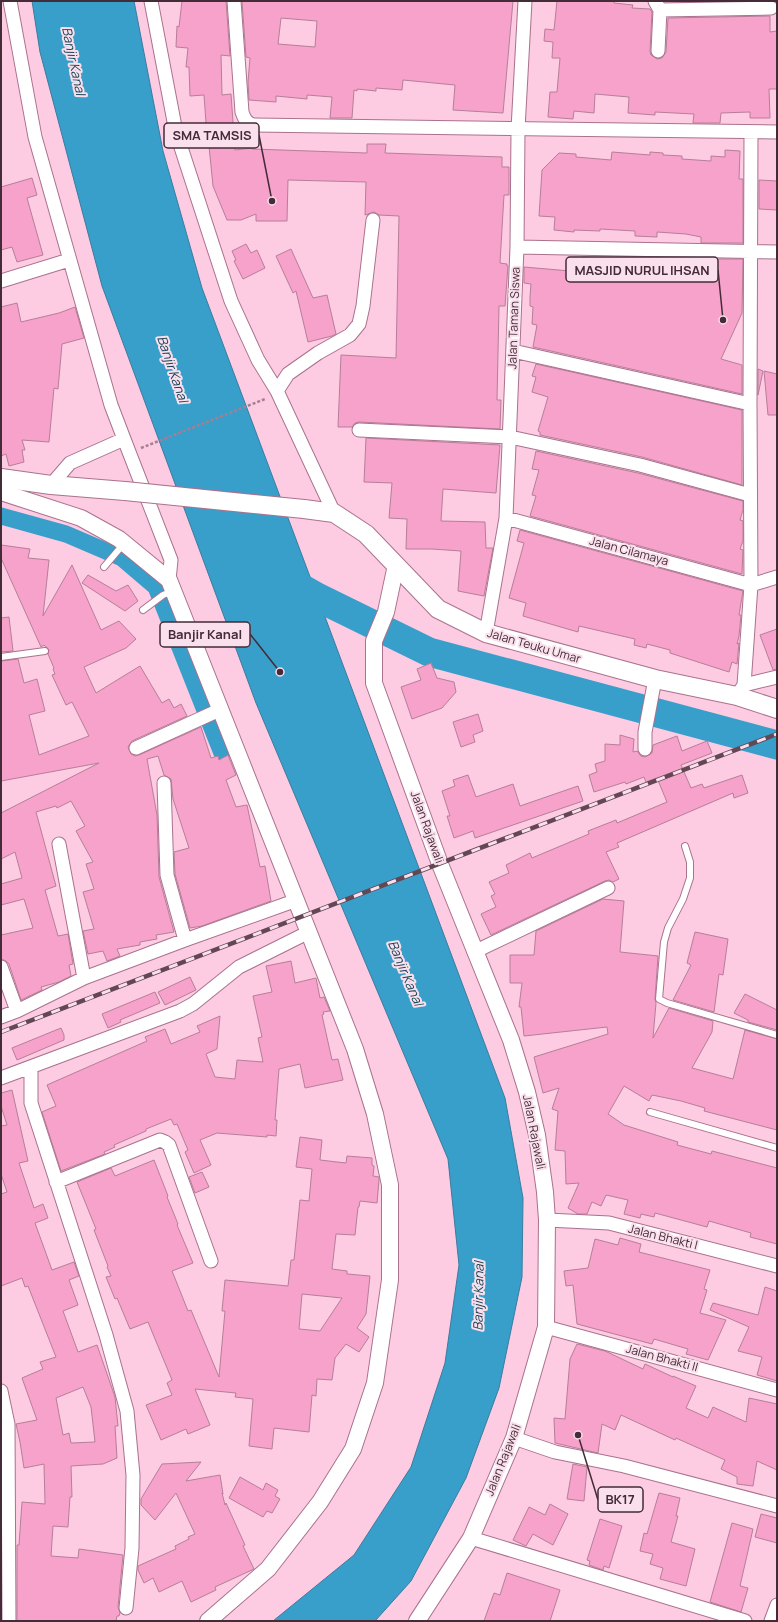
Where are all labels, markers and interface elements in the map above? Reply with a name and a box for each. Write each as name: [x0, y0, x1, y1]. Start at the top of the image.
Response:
water label: Banjir Kanal: [58, 25, 90, 99]
callout: SMA TAMSIS: [164, 123, 259, 148]
text: SMA TAMSIS: [172, 126, 252, 144]
callout: MASJID NURUL IHSAN: [566, 257, 718, 282]
text: MASJID NURUL IHSAN: [574, 261, 710, 279]
street label: Jalan Taman Siswa: [503, 267, 524, 369]
water label: Banjir Kanal: [153, 333, 193, 407]
street label: Jalan Cilamaya: [588, 532, 671, 569]
callout: Banjir Kanal: [160, 622, 250, 647]
street label: Jalan Teuku Umar: [485, 624, 584, 667]
text: Banjir Kanal: [168, 625, 242, 643]
street label: Jalan Rajawali: [406, 788, 448, 865]
water label: Banjir Kanal: [384, 938, 429, 1010]
street label: Jalan Rajawali: [519, 1093, 550, 1171]
street label: Jalan Bhakti I: [627, 1220, 700, 1253]
water label: Banjir Kanal: [468, 1259, 488, 1331]
street label: Jalan Bhakti II: [624, 1340, 700, 1375]
street label: Jalan Rajawali: [480, 1421, 525, 1498]
callout: BK17: [598, 1487, 643, 1512]
text: BK17: [605, 1490, 635, 1508]

